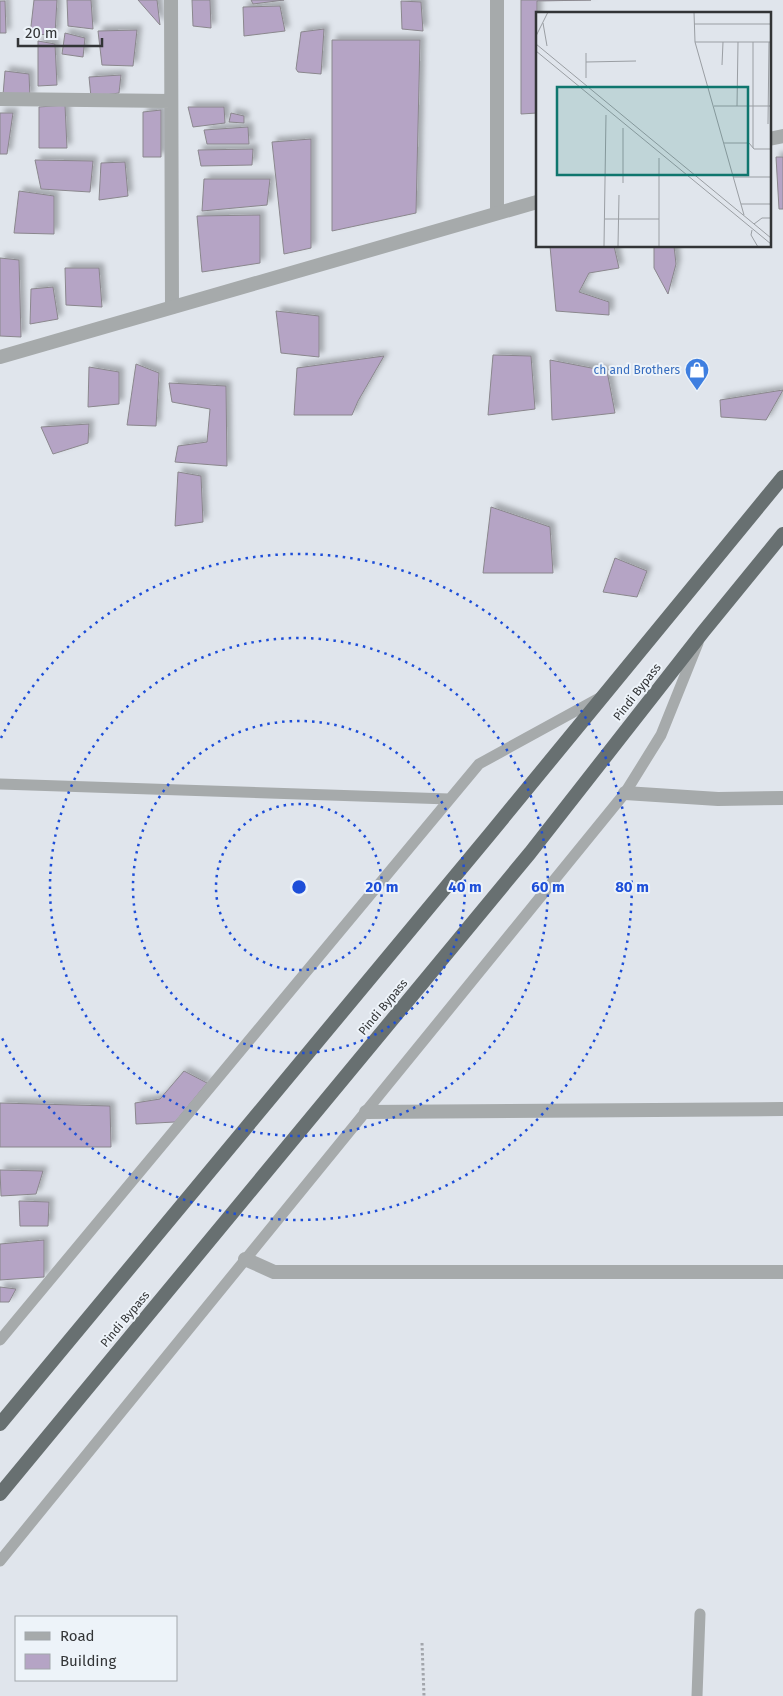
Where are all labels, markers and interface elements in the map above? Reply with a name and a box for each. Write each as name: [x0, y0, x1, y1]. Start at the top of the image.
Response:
inset map: [536, 12, 770, 248]
scale bar: [18, 15, 101, 47]
text: 20 m: [25, 24, 58, 42]
shop icon: ch and Brothers: [684, 357, 710, 391]
place label: ch and Brothers: [594, 363, 680, 377]
street label: Pindi Bypass: [610, 660, 664, 723]
centre of rings: [290, 878, 308, 896]
text: 20 m: [366, 878, 398, 896]
text: 40 m: [448, 878, 482, 896]
text: 60 m: [531, 878, 565, 896]
text: 80 m: [615, 878, 649, 896]
street label: Pindi Bypass: [356, 976, 411, 1038]
street label: Pindi Bypass: [98, 1288, 153, 1350]
legend: [15, 1616, 178, 1681]
text: Road: [60, 1627, 95, 1645]
text: Building: [60, 1652, 116, 1670]

